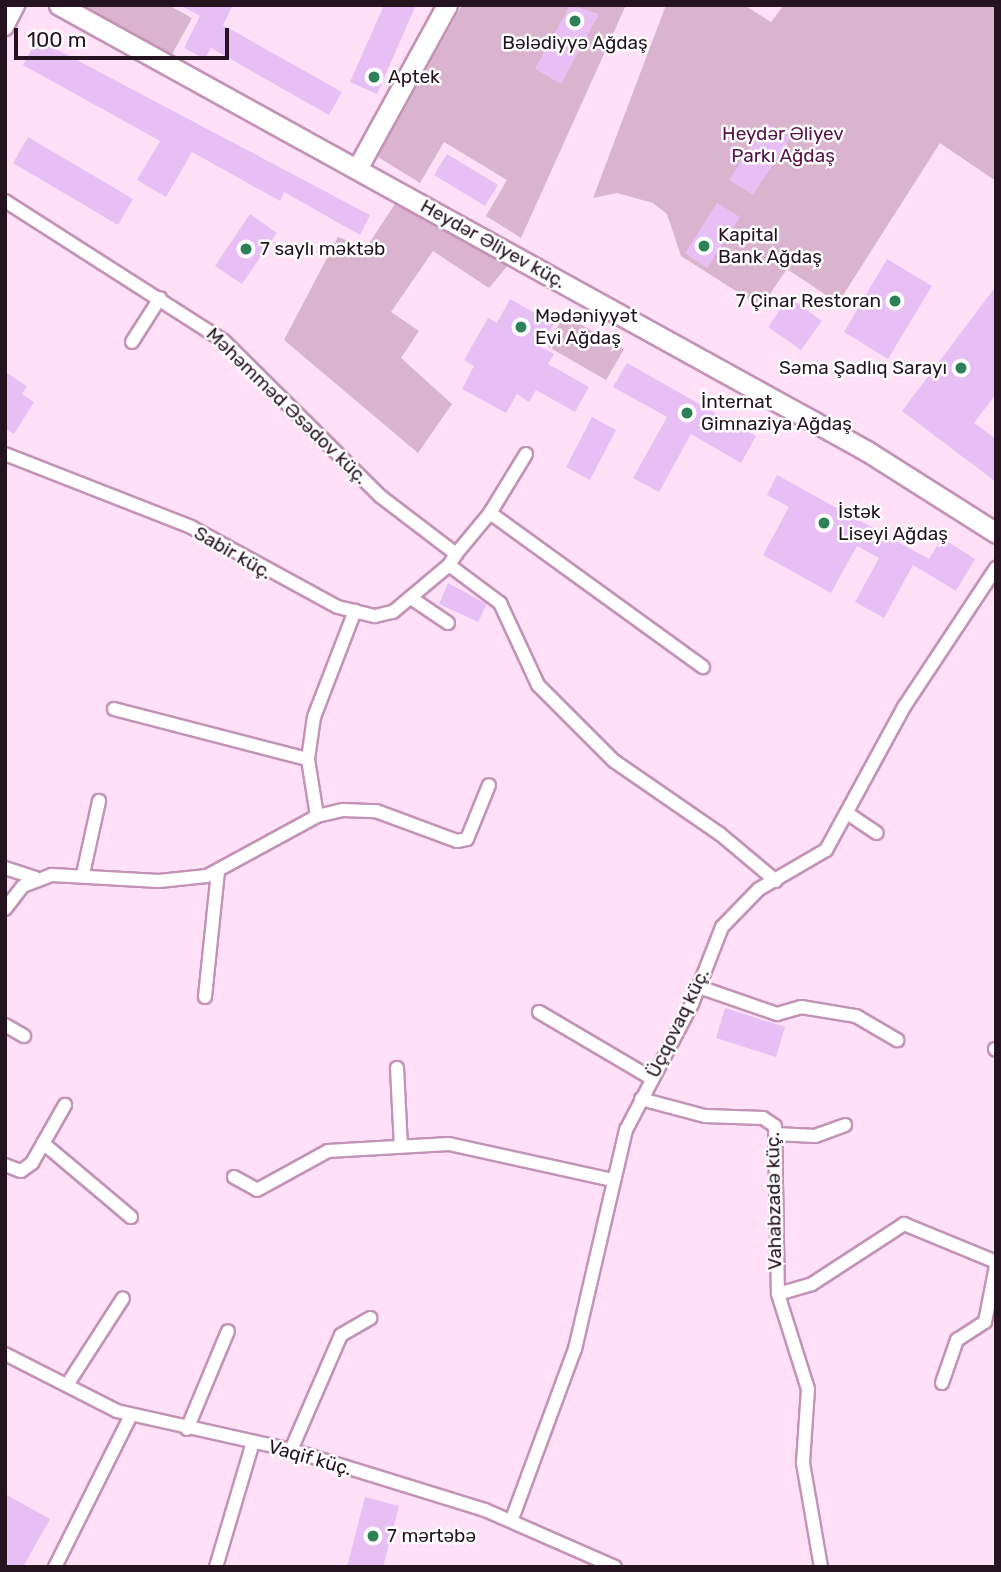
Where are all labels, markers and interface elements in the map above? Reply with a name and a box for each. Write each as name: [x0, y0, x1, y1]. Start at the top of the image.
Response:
marker: Bələdiyyə Ağdaş: [567, 13, 583, 29]
scale bar: [18, 14, 233, 58]
text: 100 m: [27, 27, 86, 52]
place label: Bələdiyyə Ağdaş: [502, 32, 648, 54]
place label: Aptek: [388, 66, 440, 88]
marker: Aptek: [366, 69, 382, 85]
park label: Heydər Əliyev Parkı Ağdaş: [722, 123, 844, 167]
street label: Heydər Əliyev küç.: [416, 194, 570, 294]
place label: Kapital Bank Ağdaş: [718, 224, 823, 268]
place label: 7 saylı məktəb: [260, 238, 385, 260]
marker: Kapital Bank Ağdaş: [696, 238, 712, 254]
marker: 7 saylı məktəb: [238, 241, 254, 257]
place label: 7 Çinar Restoran: [735, 290, 881, 312]
marker: 7 Çinar Restoran: [887, 293, 903, 309]
place label: Mədəniyyət Evi Ağdaş: [535, 305, 638, 349]
marker: Mədəniyyət Evi Ağdaş: [513, 319, 529, 335]
street label: Məhəmməd Əsədov küç.: [201, 323, 373, 489]
place label: Səma Şadlıq Sarayı: [779, 357, 947, 379]
marker: Səma Şadlıq Sarayı: [953, 360, 969, 376]
place label: İnternat Gimnaziya Ağdaş: [701, 391, 852, 435]
marker: İnternat Gimnaziya Ağdaş: [679, 405, 695, 421]
place label: İstək Liseyi Ağdaş: [838, 501, 948, 545]
marker: İstək Liseyi Ağdaş: [816, 515, 832, 531]
street label: Sabir küç.: [190, 521, 276, 585]
street label: Üçqovaq küç.: [642, 965, 714, 1081]
street label: Vahabzadə küç.: [761, 1132, 787, 1270]
street label: Vaqif küç.: [265, 1435, 355, 1481]
place label: 7 mərtəbə: [387, 1525, 476, 1547]
marker: 7 mərtəbə: [365, 1528, 381, 1544]

